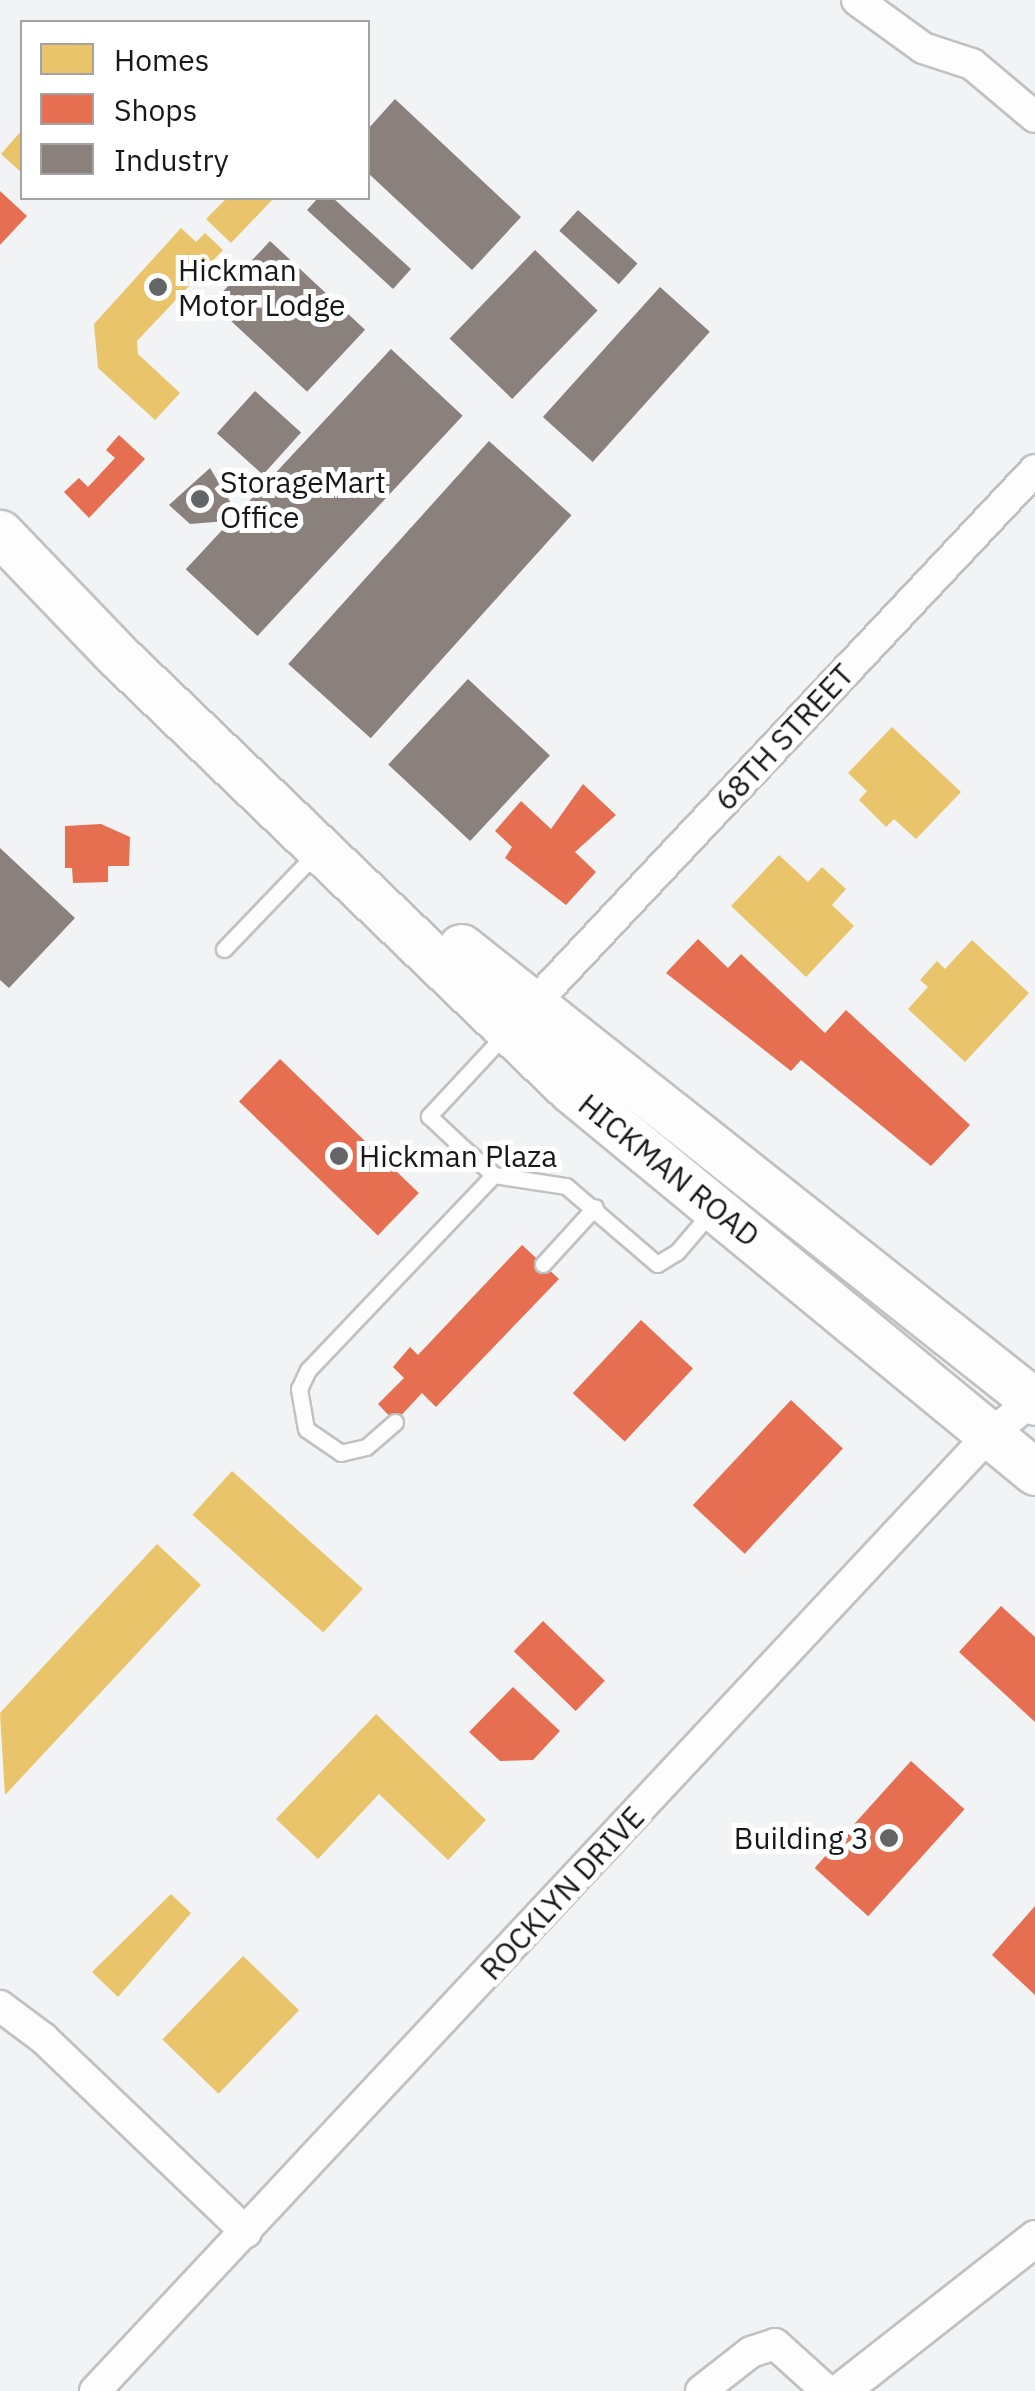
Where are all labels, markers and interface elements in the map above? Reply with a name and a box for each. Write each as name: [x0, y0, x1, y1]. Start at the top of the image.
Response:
legend: [20, 20, 370, 200]
text: Homes: [114, 40, 209, 79]
text: Shops: [114, 90, 197, 129]
text: Industry: [114, 140, 229, 179]
place label: Hickman Motor Lodge: [178, 252, 346, 322]
marker: Hickman Motor Lodge: [147, 276, 169, 298]
place label: StorageMart Office: [220, 464, 386, 534]
marker: StorageMart Office: [189, 488, 211, 510]
street label: 68TH STREET: [707, 656, 861, 818]
street label: HICKMAN ROAD: [571, 1086, 767, 1254]
place label: Hickman Plaza: [359, 1138, 557, 1174]
marker: Hickman Plaza: [328, 1145, 350, 1167]
street label: ROCKLYN DRIVE: [473, 1799, 651, 1987]
place label: Building 3: [734, 1820, 869, 1856]
marker: Building 3: [878, 1827, 900, 1849]

